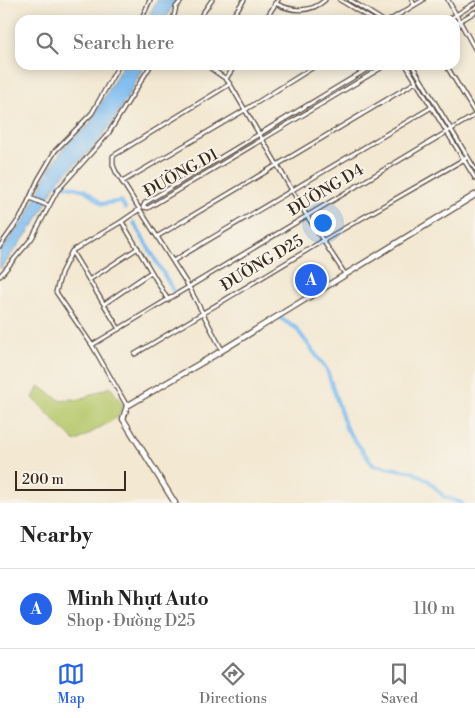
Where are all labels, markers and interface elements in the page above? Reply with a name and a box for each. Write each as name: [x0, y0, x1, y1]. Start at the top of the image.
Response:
search box: [15, 15, 460, 70]
icon: search: [33, 29, 61, 57]
text: Search here: [73, 31, 174, 55]
street label: ĐƯỜNG D1: [139, 143, 222, 202]
street label: ĐƯỜNG D4: [284, 158, 368, 220]
your location: [310, 210, 336, 236]
street label: ĐƯỜNG D25: [216, 229, 307, 296]
pin: A: [295, 261, 327, 299]
scale bar: [15, 468, 126, 491]
text: 200 m: [22, 471, 64, 489]
text: Nearby: [20, 523, 93, 549]
text: Minh Nhựt Auto: [67, 587, 209, 611]
text: A: [30, 599, 42, 619]
text: 110 m: [413, 599, 455, 619]
text: Shop · Đường D25: [67, 611, 195, 631]
tab: Map: [57, 660, 85, 708]
tab: Directions: [199, 660, 267, 708]
tab: Saved: [381, 660, 418, 708]

